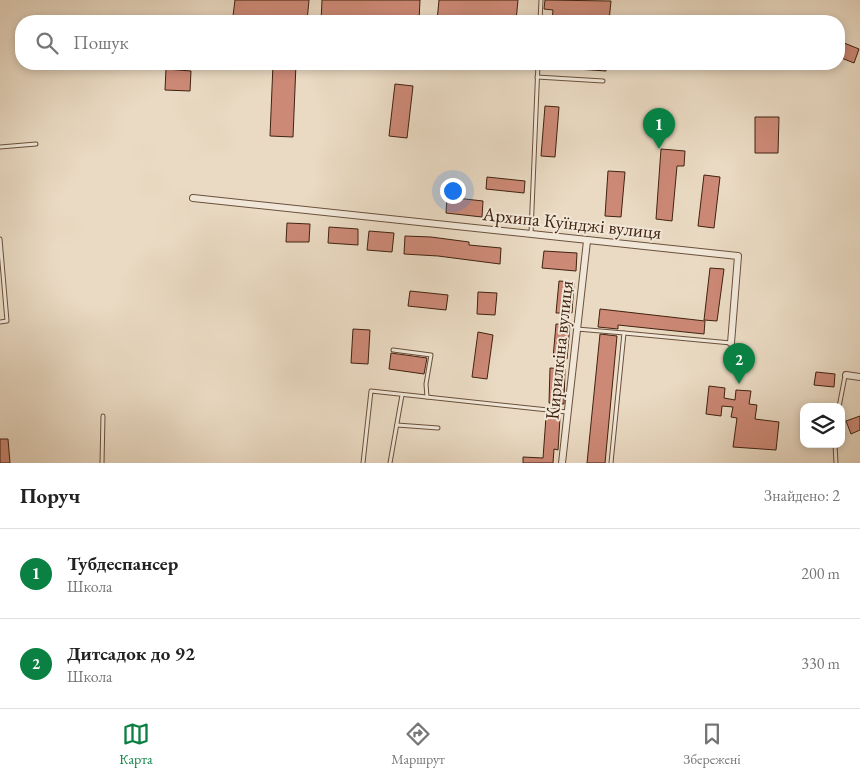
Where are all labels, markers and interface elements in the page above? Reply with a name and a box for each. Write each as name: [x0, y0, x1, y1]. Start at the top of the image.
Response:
search box: [15, 15, 845, 70]
icon: search: [33, 29, 61, 57]
text: Пошук: [73, 30, 129, 55]
pin: 1: [643, 108, 675, 149]
your location: [440, 178, 466, 204]
street label: Архипа Куїнджі вулиця: [480, 201, 663, 245]
street label: Кирилкіна вулиця: [539, 279, 579, 421]
pin: 2: [723, 343, 755, 384]
map controls: [800, 403, 845, 448]
button: layers: [800, 403, 845, 448]
text: Поруч: [20, 482, 80, 509]
text: Знайдено: 2: [764, 485, 840, 506]
text: Тубдеспансер: [67, 551, 178, 576]
text: 1: [32, 563, 40, 584]
text: 200 m: [801, 563, 840, 584]
text: Школа: [67, 576, 112, 597]
text: Дитсадок до 92: [67, 641, 195, 666]
text: 2: [32, 653, 40, 674]
text: 330 m: [801, 653, 840, 674]
text: Школа: [67, 666, 112, 687]
tab: Карта: [119, 720, 153, 768]
tab: Маршрут: [391, 720, 445, 768]
tab: Збережені: [683, 720, 741, 768]

